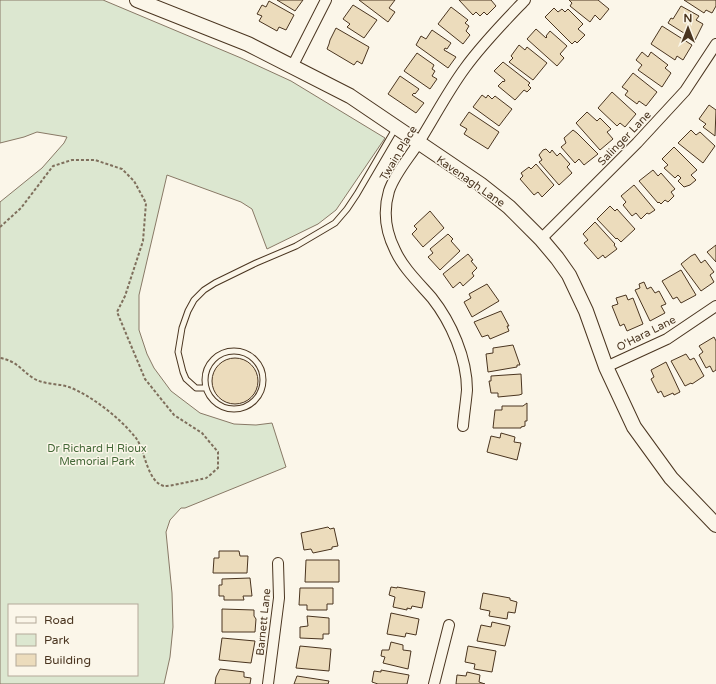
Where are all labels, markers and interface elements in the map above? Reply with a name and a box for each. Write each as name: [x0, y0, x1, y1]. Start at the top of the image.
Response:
north arrow: [668, 8, 708, 48]
text: N: [684, 12, 692, 25]
street label: Salinger Lane: [595, 108, 654, 168]
street label: Twain Place: [377, 124, 420, 183]
street label: Kavenagh Lane: [434, 153, 507, 210]
street label: O'Hara Lane: [615, 313, 678, 354]
park label: Dr Richard H Rioux Memorial Park: [47, 442, 147, 468]
street label: Barnett Lane: [253, 588, 273, 656]
legend: [8, 604, 138, 676]
text: Road: [44, 613, 74, 627]
text: Park: [44, 633, 70, 647]
text: Building: [44, 653, 91, 667]

